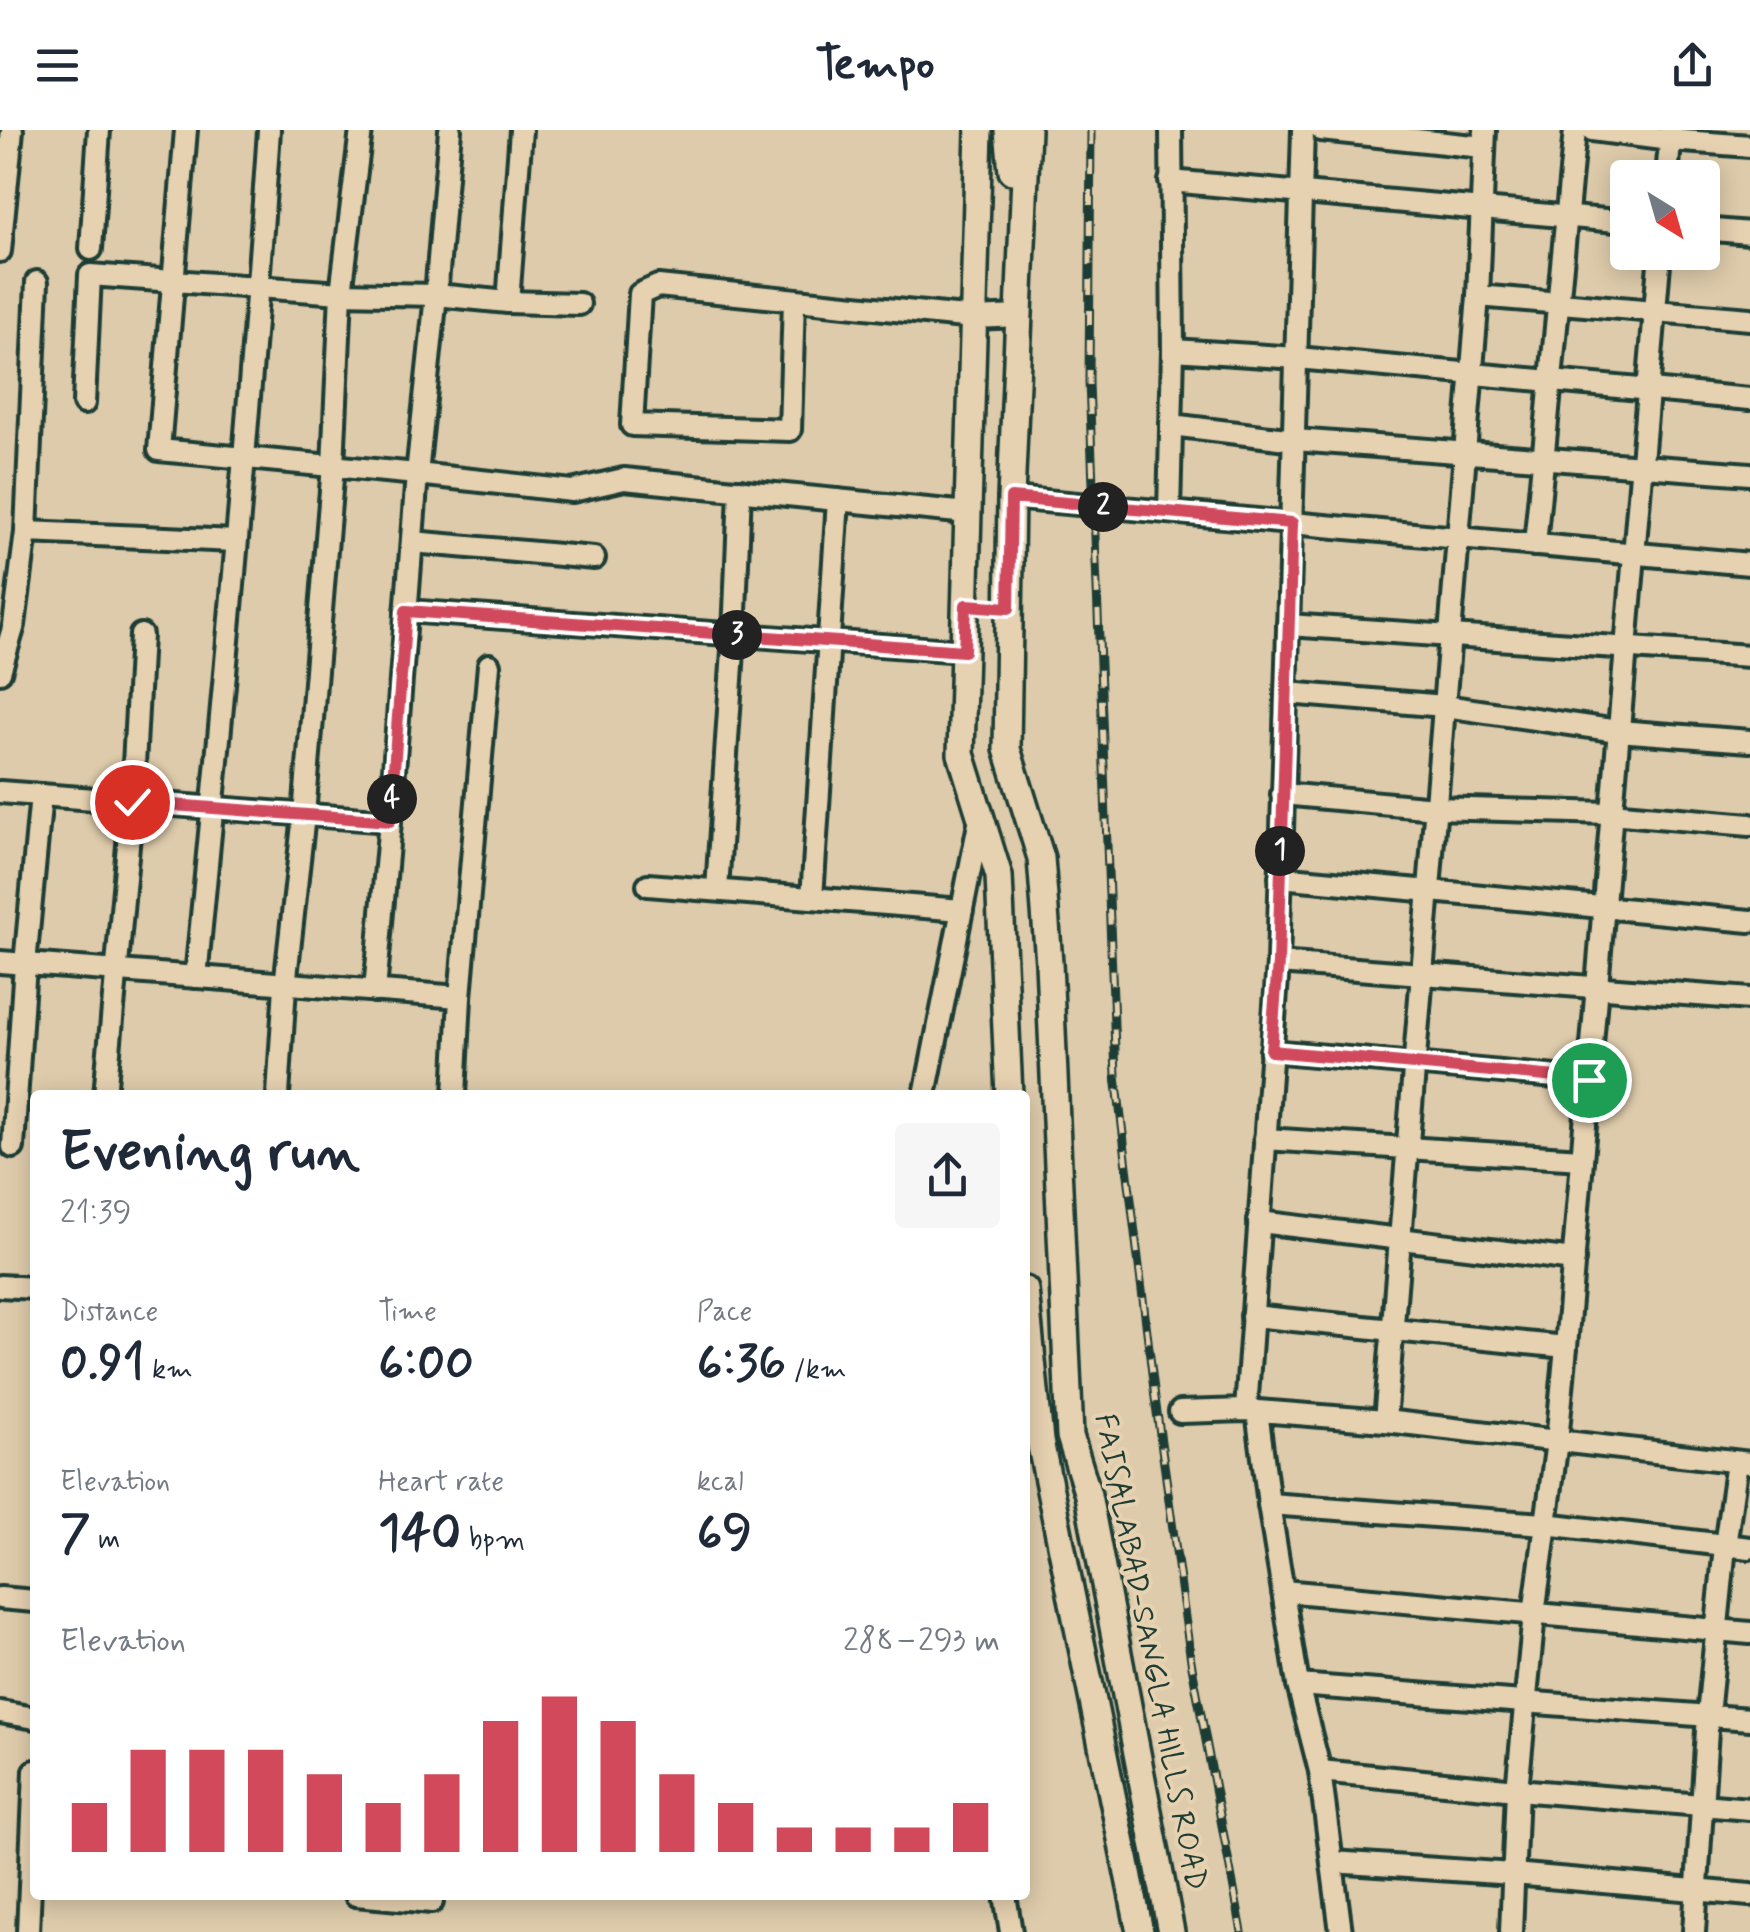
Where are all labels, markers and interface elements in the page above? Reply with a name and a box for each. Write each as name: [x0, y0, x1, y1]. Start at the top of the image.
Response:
text: Tempo: [815, 36, 935, 95]
icon: menu: [30, 38, 85, 93]
icon: share: [1665, 38, 1720, 93]
north arrow: [1610, 160, 1720, 270]
map controls: [1610, 160, 1720, 270]
pin: 2: [1078, 482, 1128, 532]
text: 2: [1096, 488, 1110, 525]
pin: 3: [712, 610, 762, 660]
text: 3: [731, 616, 743, 653]
pin: [90, 760, 175, 845]
pin: 4: [367, 774, 417, 824]
icon: check: [105, 775, 160, 830]
text: 4: [384, 780, 400, 817]
pin: 1: [1255, 826, 1305, 876]
text: 1: [1274, 832, 1286, 869]
pin: [1547, 1038, 1632, 1123]
icon: arrive: [1562, 1053, 1617, 1108]
text: Evening run: [60, 1118, 360, 1190]
button: share: [895, 1123, 1000, 1228]
text: 21:39: [60, 1192, 132, 1234]
text: Distance: [60, 1294, 158, 1331]
text: Time: [378, 1294, 437, 1331]
text: Pace: [697, 1294, 752, 1331]
text: 0.91: [60, 1331, 144, 1397]
text: 6:00: [378, 1331, 474, 1397]
text: 6:36: [697, 1331, 786, 1397]
text: km: [144, 1352, 193, 1389]
text: /km: [786, 1352, 846, 1389]
street label: FAISALABAD-SANGLA HILLS ROAD: [1085, 1410, 1215, 1894]
text: Elevation: [60, 1464, 170, 1501]
text: Heart rate: [378, 1464, 504, 1501]
text: kcal: [697, 1464, 744, 1501]
text: 7: [60, 1501, 90, 1567]
text: 140: [378, 1501, 461, 1567]
text: 69: [697, 1501, 752, 1567]
text: m: [90, 1522, 120, 1559]
text: bpm: [461, 1522, 525, 1559]
text: Elevation: [60, 1620, 186, 1662]
text: 288–293 m: [843, 1620, 1000, 1662]

